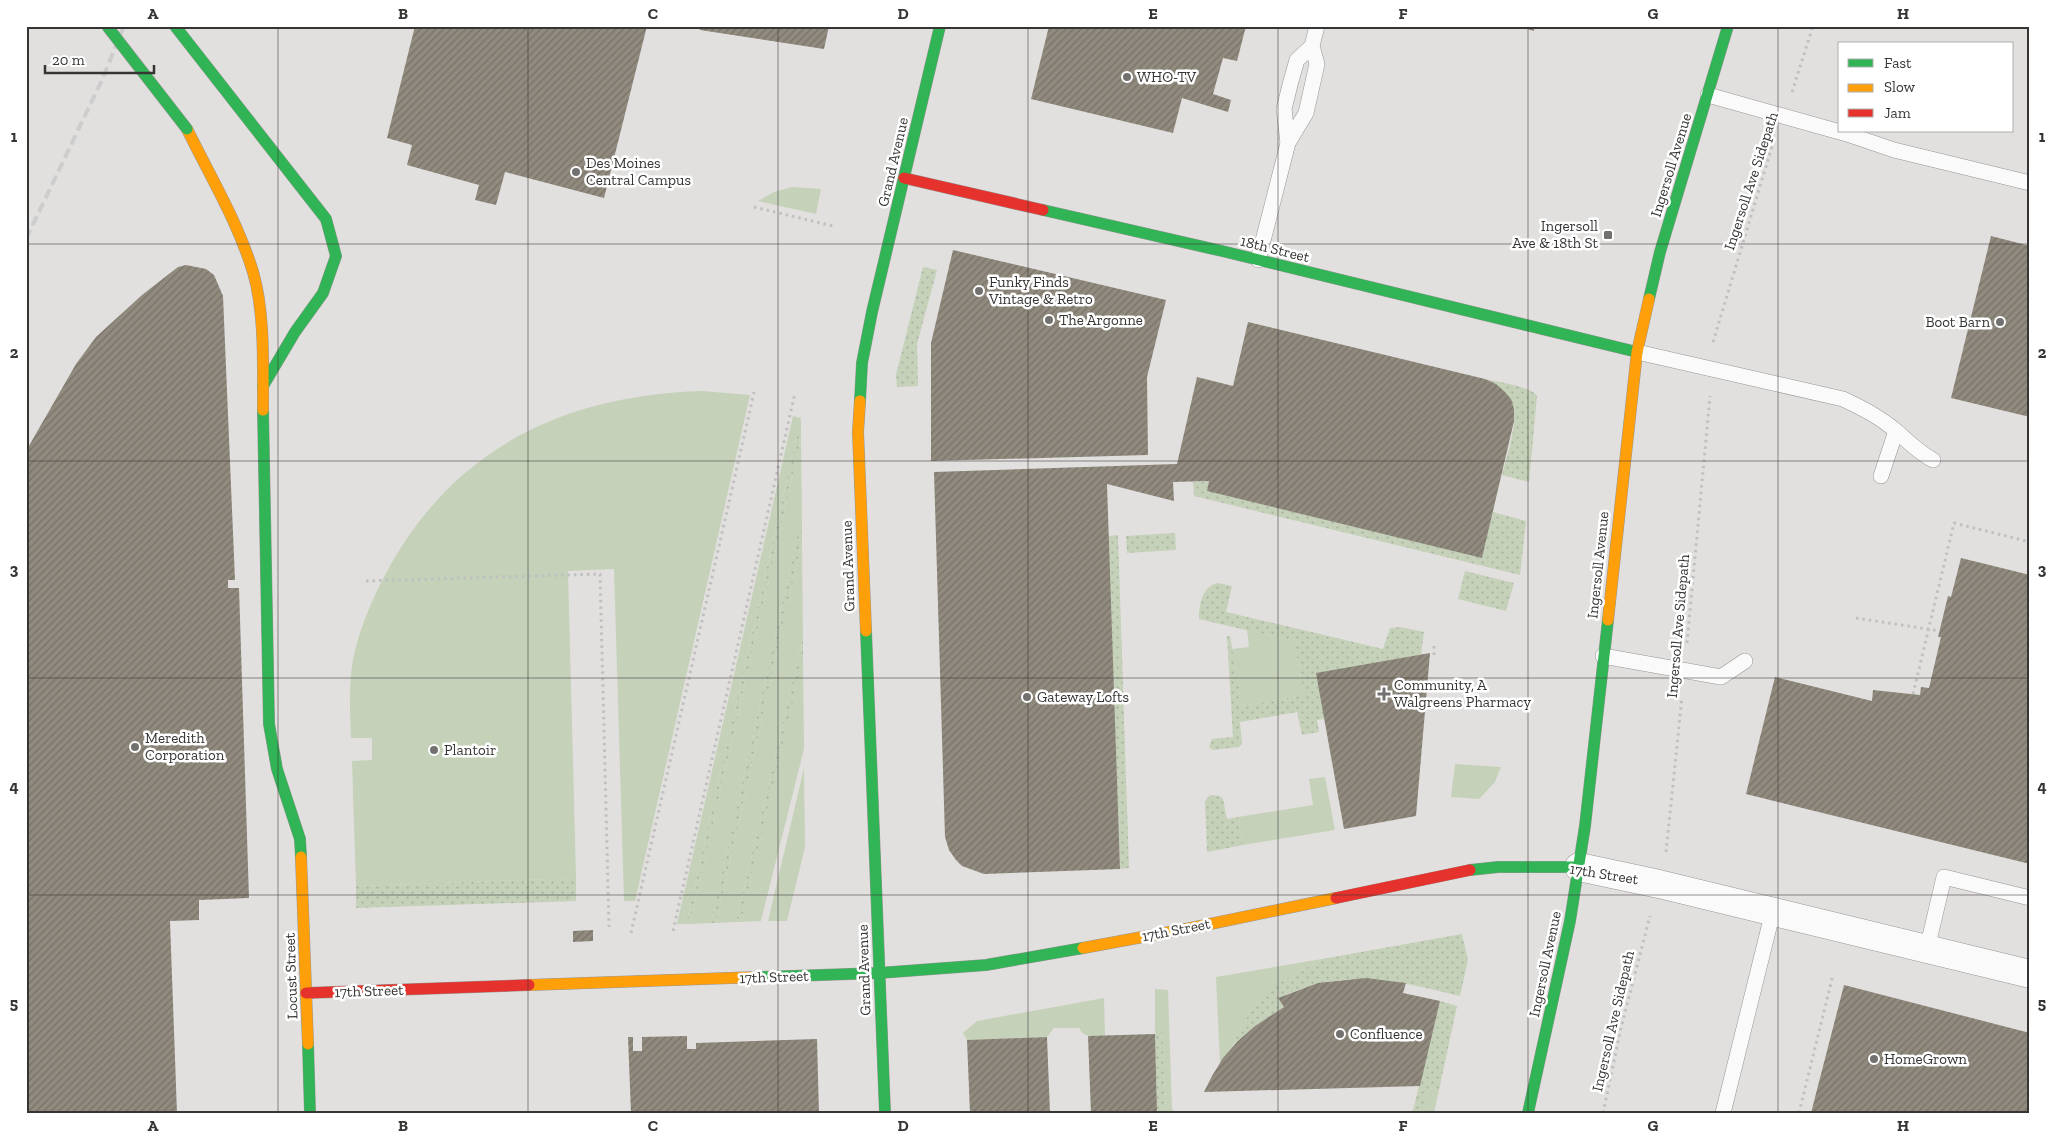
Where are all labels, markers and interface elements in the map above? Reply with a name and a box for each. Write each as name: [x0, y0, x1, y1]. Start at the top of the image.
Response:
text: A: [148, 4, 159, 23]
text: B: [398, 4, 408, 23]
text: C: [648, 4, 658, 23]
text: D: [897, 4, 909, 23]
text: E: [1148, 4, 1158, 23]
text: F: [1398, 4, 1408, 23]
text: G: [1648, 4, 1659, 23]
text: H: [1897, 4, 1909, 23]
scale bar: [45, 42, 154, 74]
legend: [1838, 42, 2014, 132]
text: 20 m: [52, 51, 85, 69]
text: Fast: [1884, 54, 1912, 72]
place label: WHO-TV: [1137, 68, 1197, 86]
marker: WHO-TV: [1121, 71, 1133, 83]
text: Slow: [1884, 78, 1916, 96]
text: Jam: [1884, 104, 1911, 122]
street label: Ingersoll Ave Sidepath: [1720, 109, 1782, 252]
street label: Ingersoll Avenue: [1647, 111, 1695, 219]
street label: Grand Avenue: [874, 116, 912, 208]
text: 1: [11, 127, 18, 146]
text: 1: [2039, 127, 2046, 146]
place label: Des Moines Central Campus: [586, 154, 691, 189]
marker: Des Moines Central Campus: [570, 166, 582, 178]
place label: Ingersoll Ave & 18th St: [1512, 217, 1598, 252]
marker: Ingersoll Ave & 18th St: [1602, 229, 1614, 241]
street label: 18th Street: [1239, 232, 1312, 266]
place label: Funky Finds Vintage & Retro: [988, 273, 1093, 308]
marker: Funky Finds Vintage & Retro: [973, 285, 985, 297]
place label: The Argonne: [1059, 311, 1143, 329]
place label: Boot Barn: [1925, 313, 1990, 331]
marker: The Argonne: [1043, 314, 1055, 326]
marker: Boot Barn: [1994, 316, 2006, 328]
text: 2: [10, 343, 19, 362]
text: 2: [2038, 343, 2047, 362]
street label: Ingersoll Avenue: [1583, 510, 1613, 620]
street label: Grand Avenue: [837, 520, 859, 612]
street label: Ingersoll Ave Sidepath: [1663, 553, 1693, 699]
text: 3: [10, 560, 19, 579]
text: 3: [2038, 560, 2047, 579]
place label: Community, A Walgreens Pharmacy: [1394, 676, 1531, 711]
place label: Gateway Lofts: [1037, 688, 1129, 706]
marker: Community, A Walgreens Pharmacy: [1378, 688, 1390, 700]
marker: Gateway Lofts: [1021, 691, 1033, 703]
place label: Meredith Corporation: [145, 729, 225, 764]
marker: Meredith Corporation: [129, 741, 141, 753]
place label: Plantoir: [444, 741, 496, 759]
marker: Plantoir: [428, 744, 440, 756]
text: 4: [9, 777, 19, 796]
text: 4: [2037, 777, 2047, 796]
street label: 17th Street: [1568, 860, 1640, 888]
street label: Ingersoll Avenue: [1525, 909, 1565, 1019]
street label: 17th Street: [1140, 914, 1212, 945]
street label: Grand Avenue: [853, 924, 875, 1016]
street label: Locust Street: [280, 932, 302, 1019]
street label: Ingersoll Ave Sidepath: [1588, 948, 1638, 1093]
street label: 17th Street: [739, 967, 809, 987]
street label: 17th Street: [334, 981, 404, 1001]
text: 5: [10, 994, 18, 1013]
text: 5: [2038, 994, 2046, 1013]
place label: Confluence: [1350, 1025, 1423, 1043]
marker: Confluence: [1334, 1028, 1346, 1040]
place label: HomeGrown: [1884, 1050, 1967, 1068]
marker: HomeGrown: [1868, 1053, 1880, 1065]
text: A: [148, 1116, 159, 1135]
text: B: [398, 1116, 408, 1135]
text: C: [648, 1116, 658, 1135]
text: D: [897, 1116, 909, 1135]
text: E: [1148, 1116, 1158, 1135]
text: F: [1398, 1116, 1408, 1135]
text: G: [1648, 1116, 1659, 1135]
text: H: [1897, 1116, 1909, 1135]

